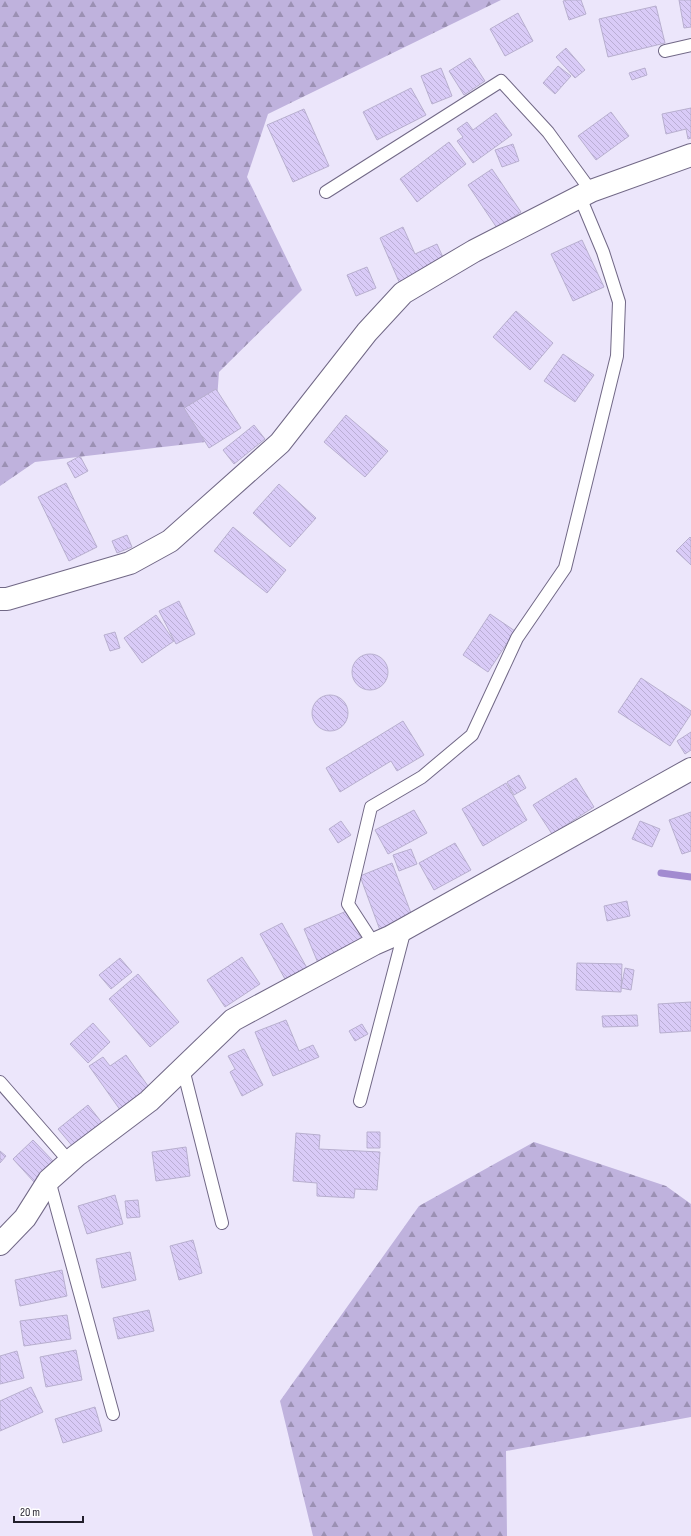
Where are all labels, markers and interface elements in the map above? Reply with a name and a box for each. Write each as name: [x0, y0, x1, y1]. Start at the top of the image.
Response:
scale bar: [14, 1498, 83, 1524]
text: 20 m: [20, 1505, 40, 1520]

